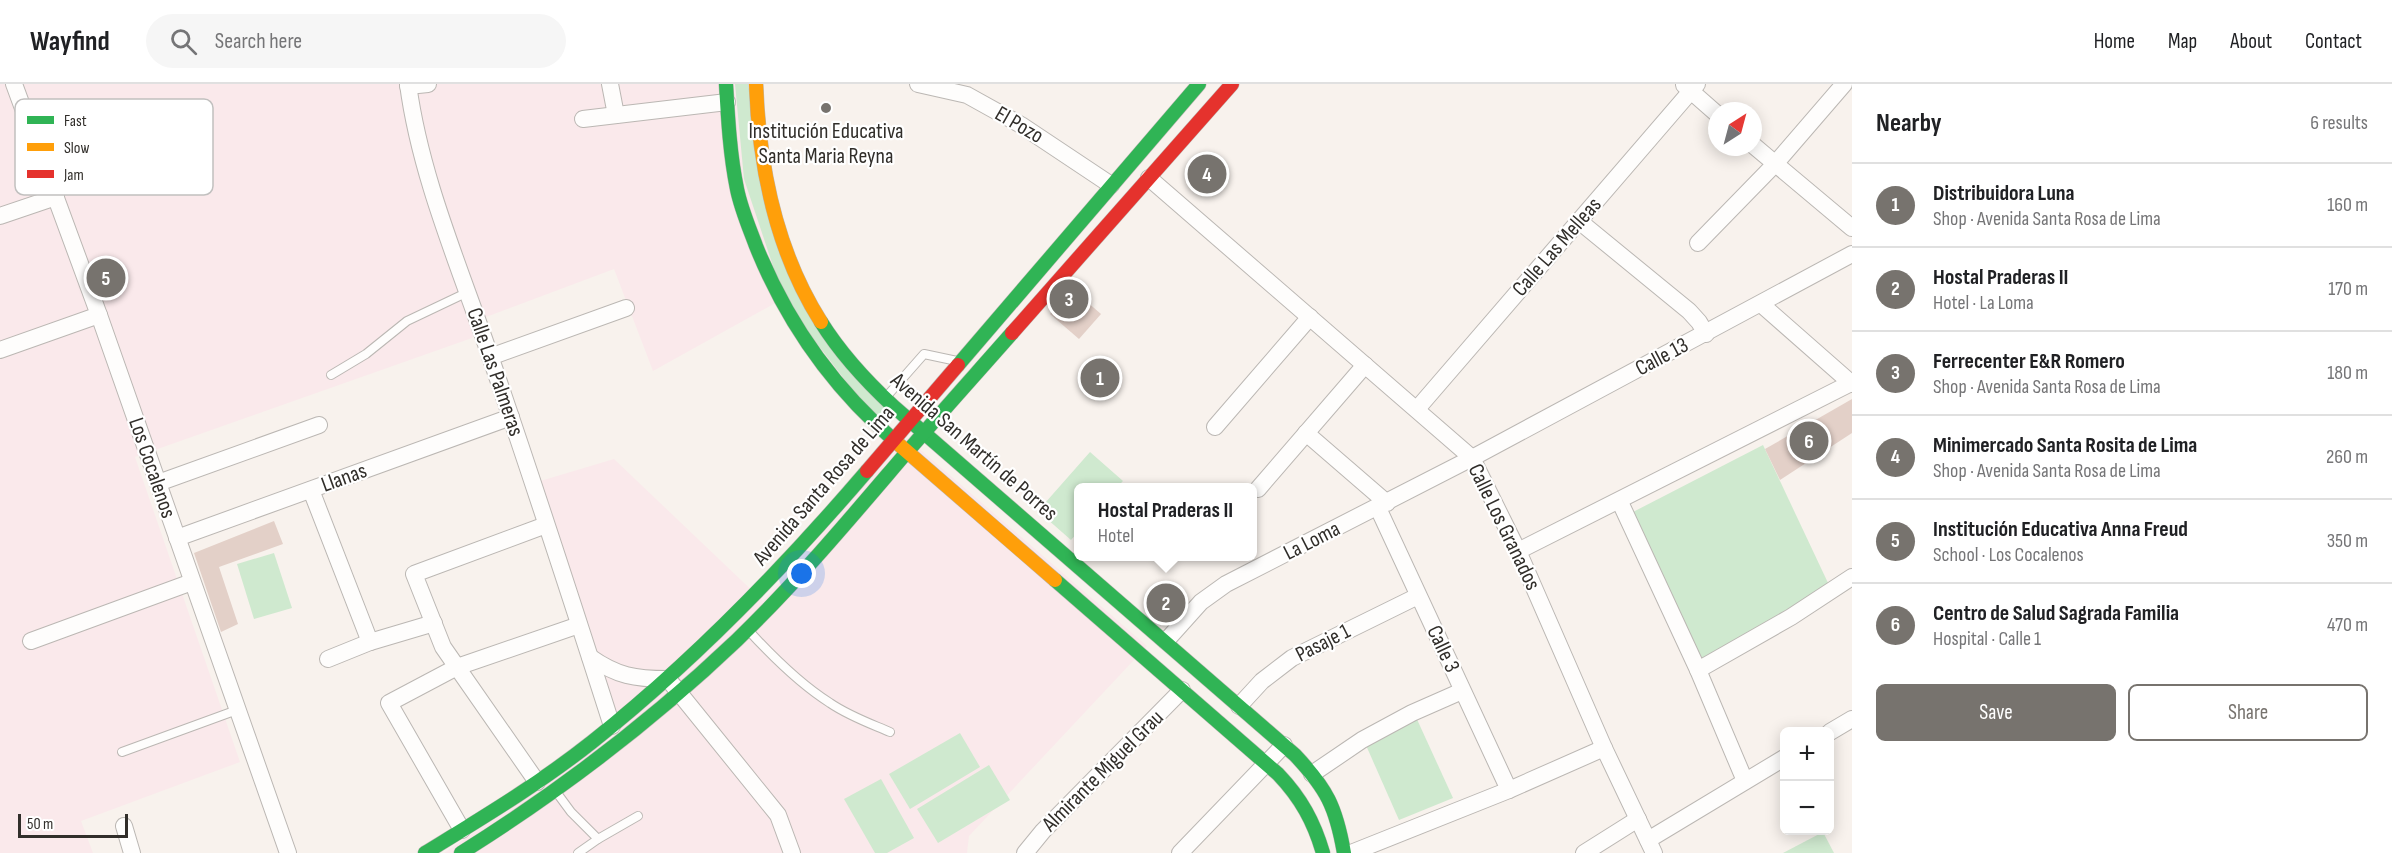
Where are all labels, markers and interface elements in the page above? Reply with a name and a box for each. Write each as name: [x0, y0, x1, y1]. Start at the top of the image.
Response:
search box: [146, 14, 566, 68]
text: Wayfind: [30, 25, 110, 58]
icon: search: [167, 25, 200, 58]
text: Search here: [215, 28, 302, 55]
text: Home: [2094, 29, 2135, 54]
text: Map: [2168, 29, 2197, 54]
text: About: [2230, 29, 2272, 54]
text: Contact: [2305, 29, 2362, 54]
legend: [15, 99, 213, 195]
street label: El Pozo: [990, 100, 1048, 150]
marker: Institución Educativa Santa Maria Reyna: [819, 101, 833, 115]
north arrow: [1708, 102, 1762, 156]
text: Nearby: [1876, 108, 1942, 139]
text: 6 results: [2310, 111, 2368, 135]
text: Fast: [64, 112, 87, 131]
place label: Institución Educativa Santa Maria Reyna: [748, 118, 904, 170]
text: Slow: [64, 139, 89, 158]
pin: 4: [1188, 152, 1226, 196]
text: Jam: [63, 166, 84, 185]
text: Distribuidora Luna: [1933, 180, 2075, 207]
street label: Calle Las Melleas: [1507, 192, 1607, 302]
text: 1: [1892, 193, 1899, 217]
text: 160 m: [2327, 193, 2368, 217]
text: Shop · Avenida Santa Rosa de Lima: [1933, 207, 2161, 231]
pin: 5: [86, 256, 126, 300]
text: Hostal Praderas II: [1933, 264, 2068, 291]
pin: 3: [1050, 276, 1088, 322]
text: 2: [1891, 277, 1900, 301]
text: 170 m: [2328, 277, 2368, 301]
text: Hotel · La Loma: [1933, 291, 2034, 315]
street label: Calle Las Palmeras: [460, 304, 530, 440]
street label: Calle 13: [1631, 332, 1693, 382]
text: Ferrecenter E&R Romero: [1933, 348, 2125, 375]
pin: 1: [1080, 356, 1120, 400]
text: 3: [1891, 361, 1900, 385]
text: 180 m: [2327, 361, 2368, 385]
street label: Avenida San Martín de Porres: [884, 366, 1063, 527]
text: Shop · Avenida Santa Rosa de Lima: [1933, 375, 2161, 399]
street label: Avenida Santa Rosa de Lima: [747, 401, 901, 572]
street label: Los Cocalenos: [122, 414, 182, 522]
pin: 6: [1790, 418, 1828, 464]
text: Minimercado Santa Rosita de Lima: [1933, 432, 2197, 459]
text: 4: [1891, 445, 1900, 469]
text: 260 m: [2326, 445, 2368, 469]
street label: Llanas: [318, 457, 371, 499]
street label: Calle Los Granados: [1462, 459, 1546, 595]
text: Shop · Avenida Santa Rosa de Lima: [1933, 459, 2161, 483]
popup: [1074, 483, 1257, 561]
text: Hostal Praderas II: [1098, 497, 1233, 524]
street label: La Loma: [1279, 515, 1345, 567]
text: Institución Educativa Anna Freud: [1933, 516, 2188, 543]
text: Hotel: [1098, 524, 1134, 548]
text: 5: [1891, 529, 1900, 553]
text: 350 m: [2327, 529, 2368, 553]
text: School · Los Cocalenos: [1933, 543, 2084, 567]
your location: [787, 559, 816, 588]
pin: 2: [1146, 580, 1186, 626]
text: Centro de Salud Sagrada Familia: [1933, 600, 2179, 627]
text: 6: [1891, 613, 1900, 637]
text: 470 m: [2327, 613, 2368, 637]
street label: Pasaje 1: [1291, 618, 1355, 668]
street label: Calle 3: [1421, 621, 1465, 677]
text: Hospital · Calle 1: [1933, 627, 2041, 651]
button: Save: [1876, 684, 2116, 741]
button: Share: [2128, 684, 2368, 741]
street label: Almirante Miguel Grau: [1036, 704, 1170, 838]
map controls: [1780, 727, 1834, 835]
button: +: [1780, 727, 1834, 781]
button: −: [1780, 781, 1834, 835]
scale bar: [18, 811, 128, 838]
text: 50 m: [27, 815, 53, 834]

